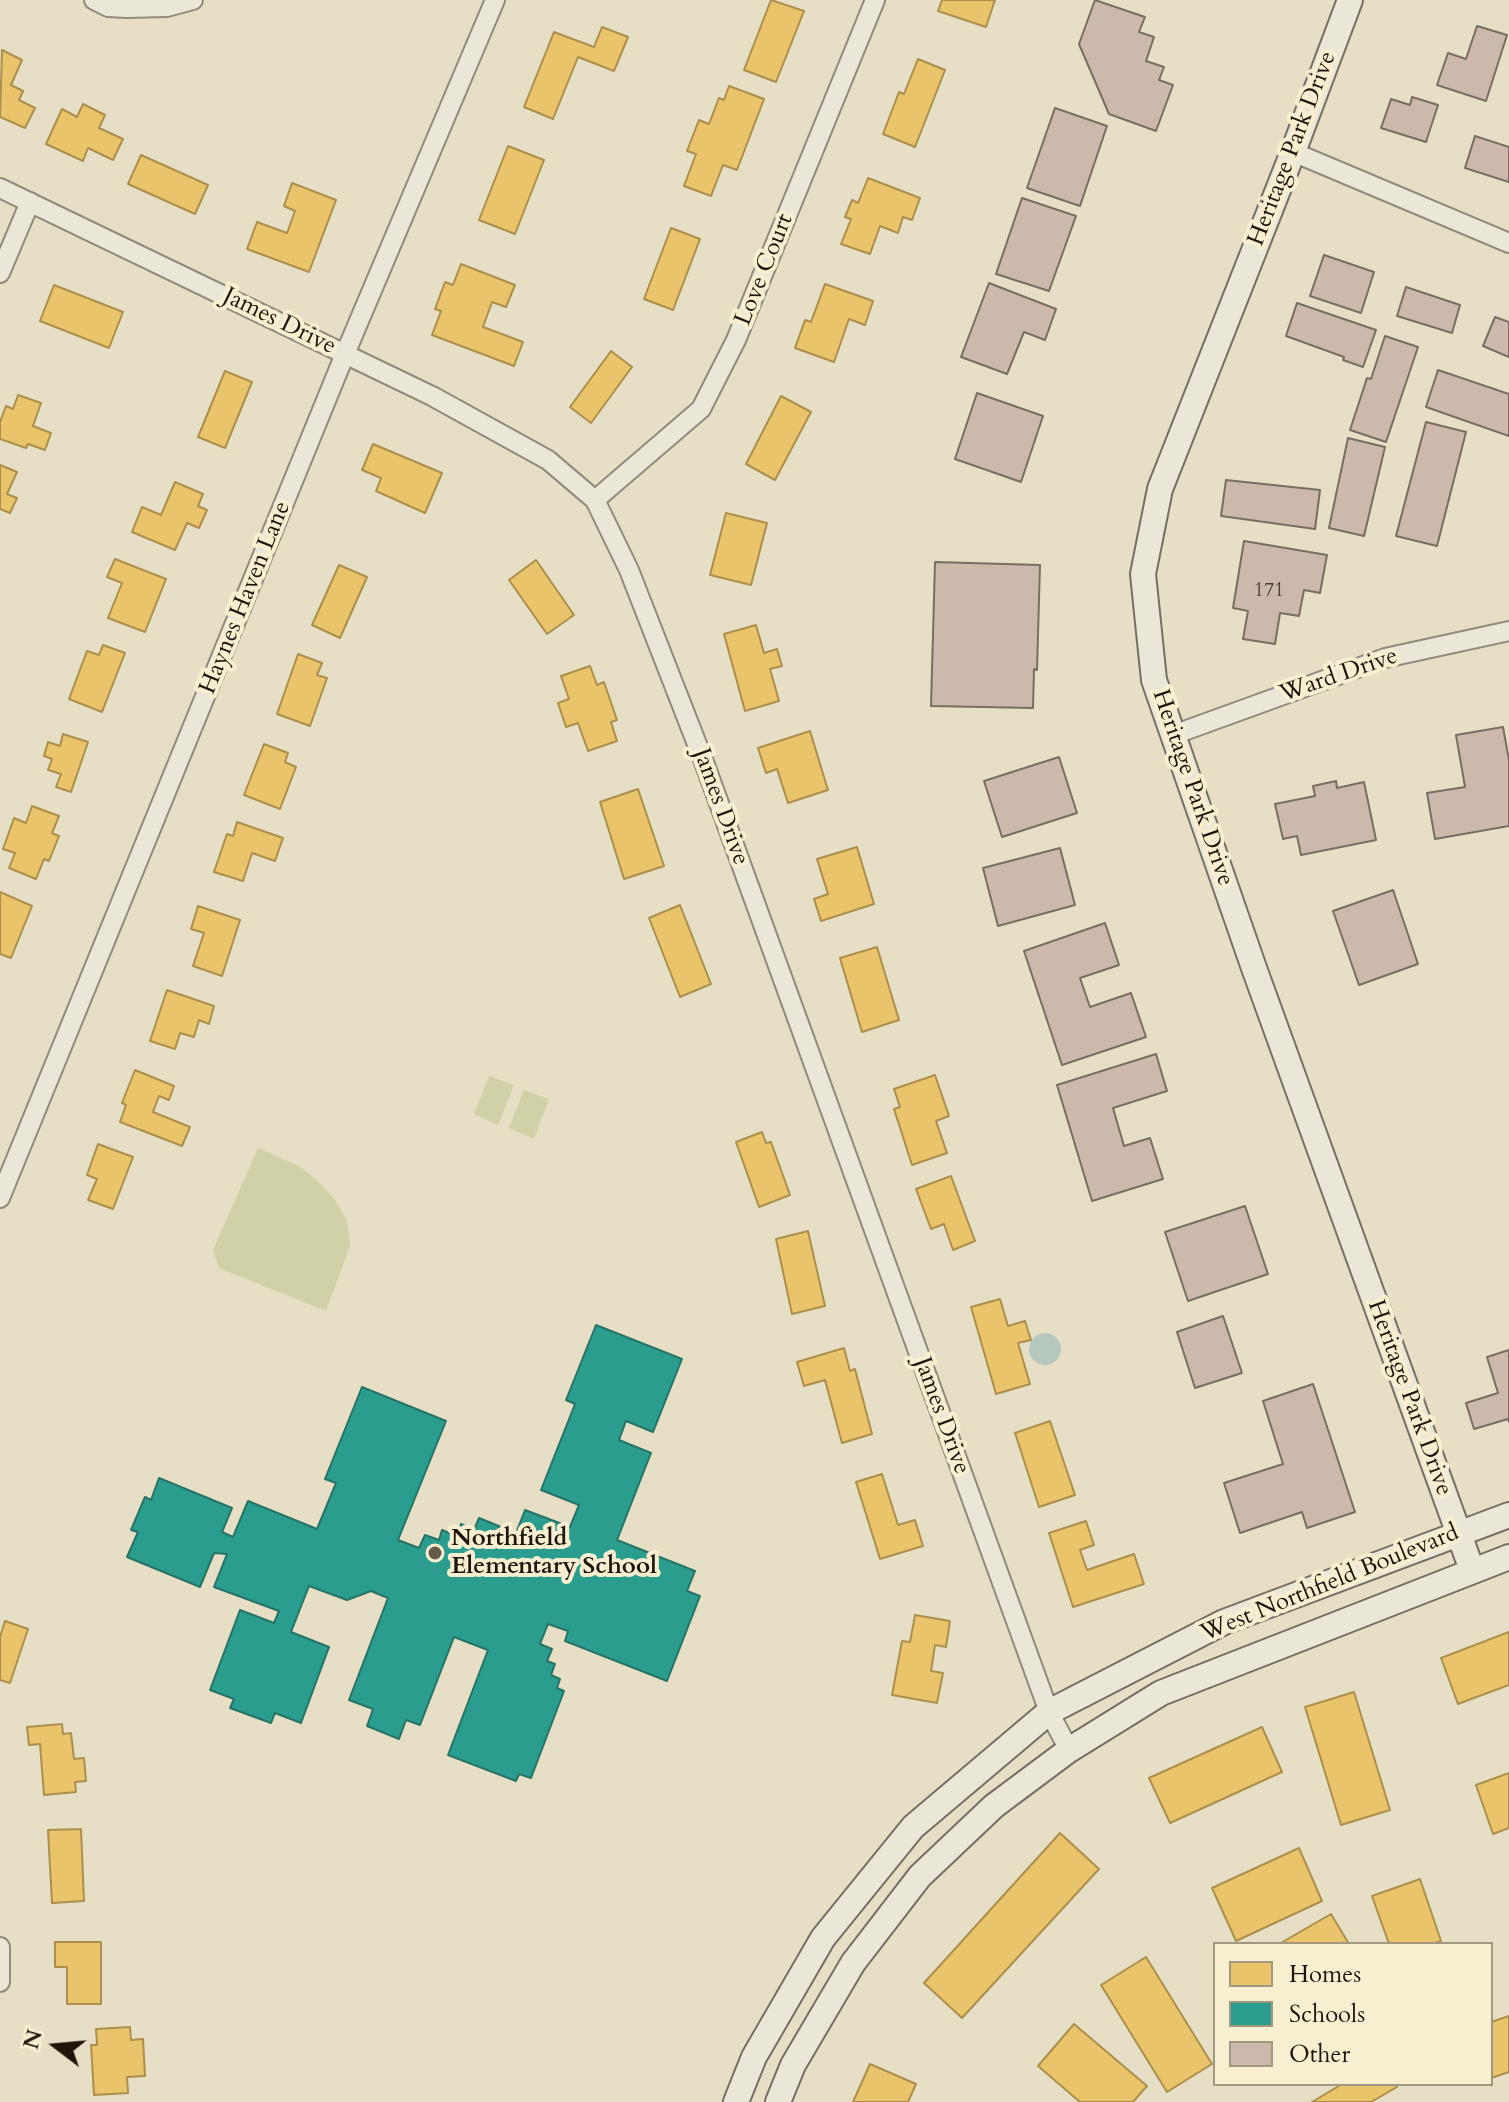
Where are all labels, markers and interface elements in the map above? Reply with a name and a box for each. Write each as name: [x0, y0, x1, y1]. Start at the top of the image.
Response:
street label: Heritage Park Drive: [1243, 48, 1343, 250]
street label: Love Court: [730, 210, 800, 330]
street label: James Drive: [218, 282, 340, 362]
street label: Haynes Haven Lane: [194, 498, 298, 698]
house number: 171: [1254, 579, 1284, 603]
street label: Ward Drive: [1276, 642, 1402, 710]
street label: Heritage Park Drive: [1145, 686, 1239, 890]
street label: James Drive: [686, 745, 754, 869]
street label: Heritage Park Drive: [1360, 1296, 1458, 1500]
street label: James Drive: [907, 1354, 975, 1478]
street label: West Northfield Boulevard: [1197, 1519, 1463, 1649]
place label: Northfield Elementary School: [451, 1525, 657, 1581]
marker: Northfield Elementary School: [426, 1544, 444, 1562]
legend: [1213, 1942, 1493, 2086]
text: Homes: [1289, 1958, 1361, 1991]
text: Schools: [1289, 1998, 1365, 2031]
north arrow: [16, 2006, 96, 2086]
text: N: [16, 2026, 50, 2053]
text: Other: [1289, 2038, 1350, 2071]

